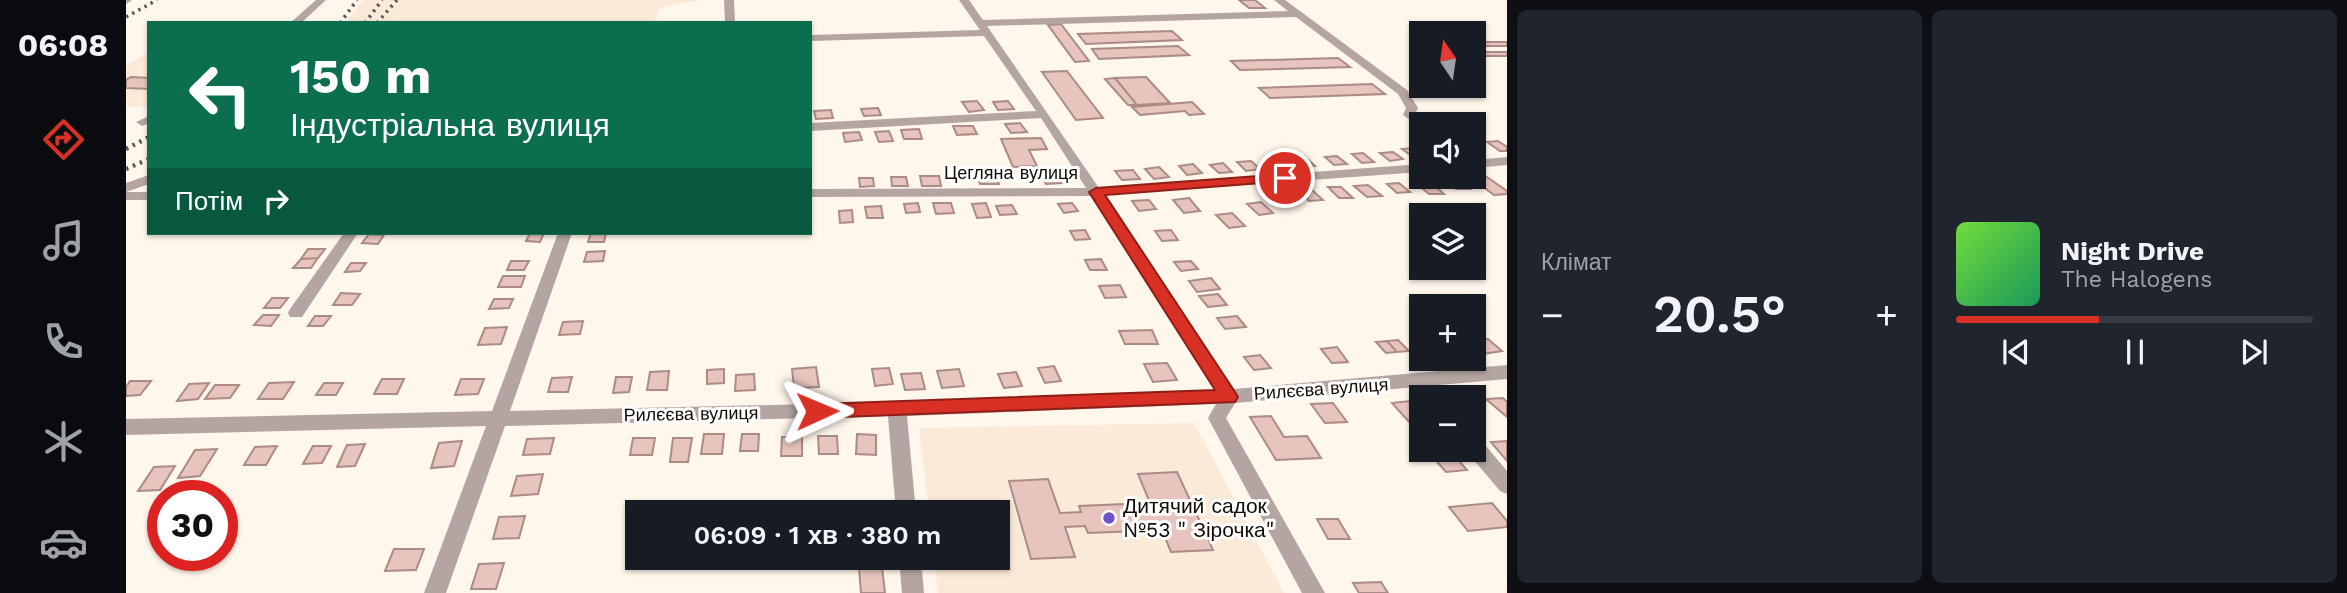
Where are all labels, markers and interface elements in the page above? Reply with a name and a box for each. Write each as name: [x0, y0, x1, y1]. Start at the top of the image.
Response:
north arrow: [1409, 21, 1486, 98]
map controls: [1409, 21, 1486, 462]
text: 06:08: [18, 26, 108, 64]
text: 150 m: [290, 47, 431, 105]
icon: left: [175, 49, 266, 140]
text: Індустріальна вулиця: [290, 106, 610, 144]
button: sound: [1409, 112, 1486, 189]
icon: directions: [39, 115, 88, 164]
pin: [1255, 148, 1315, 208]
icon: arrive: [1266, 159, 1304, 197]
street label: Цегляна вулиця: [944, 162, 1078, 183]
icon: right: [257, 182, 295, 220]
text: Потім: [175, 186, 243, 216]
button: layers: [1409, 203, 1486, 280]
icon: music: [39, 216, 88, 265]
text: Night Drive: [2061, 236, 2204, 266]
text: Клімат: [1541, 249, 1612, 276]
text: The Halogens: [2061, 266, 2212, 293]
text: 20.5°: [1653, 284, 1786, 345]
text: −: [1541, 293, 1564, 337]
text: +: [1875, 293, 1898, 337]
button: +: [1409, 294, 1486, 371]
icon: phone: [39, 317, 88, 366]
icon: previous: [1997, 333, 2035, 371]
icon: pause: [2116, 333, 2154, 371]
icon: next: [2235, 333, 2273, 371]
street label: Рилєєва вулиця: [1253, 373, 1389, 404]
position arrow: [780, 374, 854, 448]
button: −: [1409, 385, 1486, 462]
street label: Рилєєва вулиця: [623, 402, 759, 425]
icon: climate: [39, 417, 88, 466]
speed limit sign: 30: [147, 480, 238, 571]
place label: Дитячий садок №53 " Зірочка": [1123, 493, 1274, 542]
marker: Дитячий садок №53 " Зірочка": [1101, 510, 1117, 526]
icon: car: [39, 518, 88, 567]
text: 06:09 · 1 хв · 380 m: [694, 520, 941, 550]

